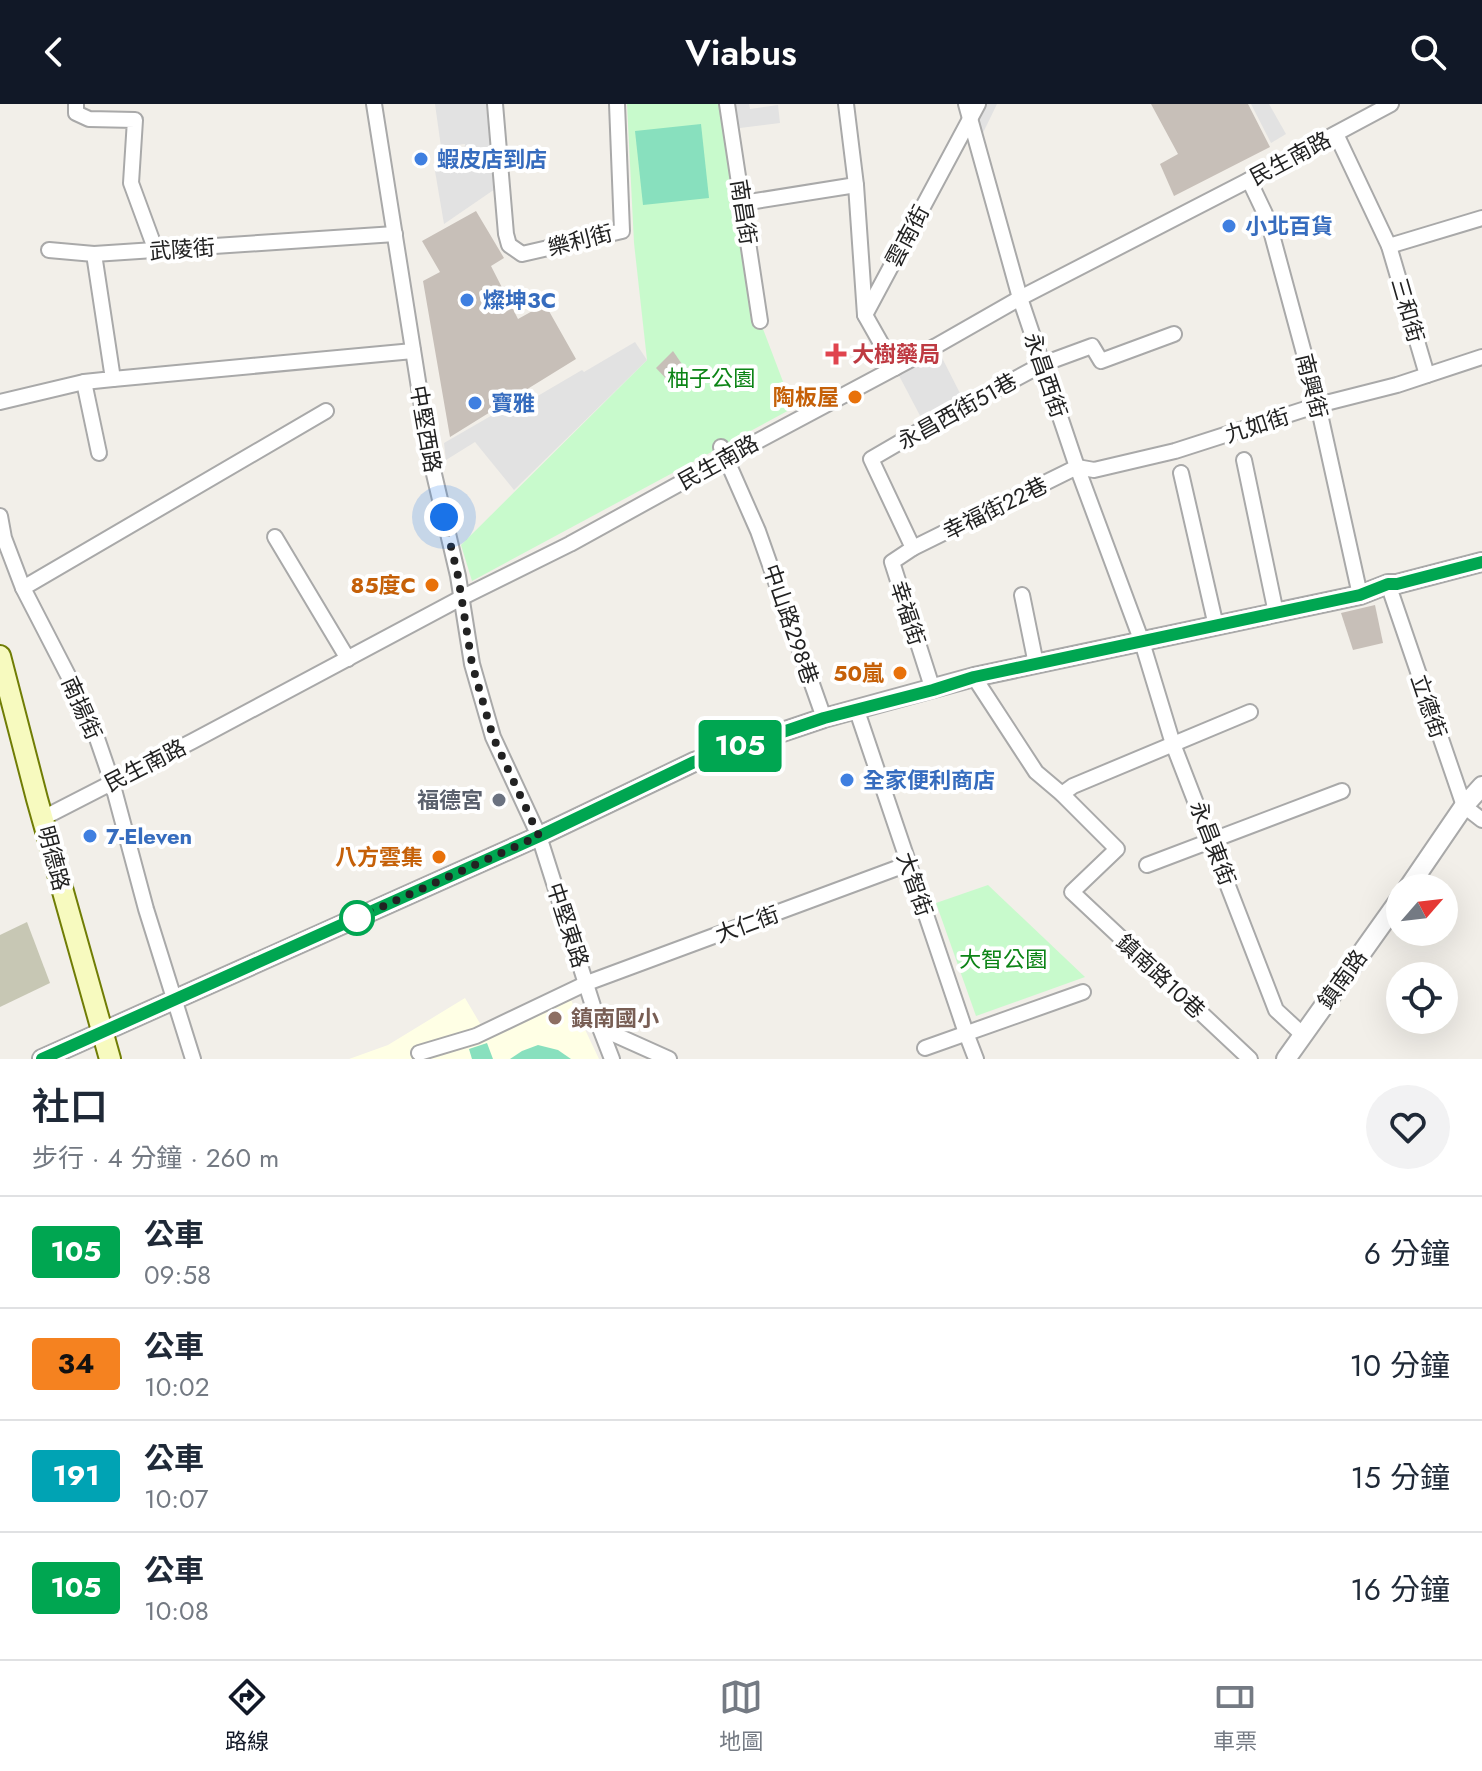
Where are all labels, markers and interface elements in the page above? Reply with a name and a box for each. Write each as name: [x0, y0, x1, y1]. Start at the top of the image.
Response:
text: Viabus: [685, 26, 797, 78]
icon: back: [32, 30, 76, 74]
icon: search: [1406, 30, 1450, 74]
street label: 民生南路: [1244, 123, 1336, 193]
place label: 蝦皮店到店: [437, 143, 547, 175]
marker: 蝦皮店到店: [412, 150, 430, 168]
street label: 南昌街: [723, 177, 765, 247]
street label: 雲南街: [877, 199, 937, 273]
place label: 小北百貨: [1245, 210, 1333, 242]
street label: 樂利街: [544, 216, 616, 264]
marker: 小北百貨: [1220, 217, 1238, 235]
street label: 武陵街: [148, 231, 216, 267]
street label: 三和街: [1384, 274, 1432, 346]
place label: 燦坤3C: [483, 284, 556, 316]
marker: 燦坤3C: [458, 291, 476, 309]
street label: 永昌西街: [1017, 328, 1075, 422]
place label: 大樹藥局: [852, 338, 940, 370]
marker: 大樹藥局: [827, 345, 845, 363]
street label: 南興街: [1288, 350, 1336, 422]
park label: 柚子公園: [667, 362, 755, 394]
street label: 永昌西街51巷: [891, 365, 1023, 457]
place label: 陶板屋: [773, 381, 839, 413]
street label: 中堅西路: [403, 383, 449, 475]
place label: 寶雅: [491, 387, 535, 419]
marker: 陶板屋: [846, 388, 864, 406]
marker: 寶雅: [466, 394, 484, 412]
street label: 九如街: [1221, 400, 1293, 450]
street label: 民生南路: [672, 427, 764, 497]
street label: 幸福街22巷: [937, 469, 1053, 547]
your location: [424, 497, 464, 537]
street label: 中山路298巷: [755, 560, 827, 688]
place label: 85度C: [351, 569, 416, 601]
marker: 85度C: [423, 576, 441, 594]
street label: 幸福街: [883, 577, 933, 649]
place label: 50嵐: [833, 657, 884, 689]
marker: 50嵐: [891, 664, 909, 682]
street label: 立德街: [1403, 670, 1455, 742]
street label: 南揚街: [54, 671, 110, 745]
line badge: 105: [694, 720, 786, 772]
text: 105: [715, 725, 765, 766]
street label: 民生南路: [99, 731, 191, 799]
place label: 全家便利商店: [863, 764, 995, 796]
marker: 全家便利商店: [838, 771, 856, 789]
place label: 福德宮: [417, 784, 483, 816]
marker: 福德宮: [490, 791, 508, 809]
street label: 永昌東街: [1182, 796, 1244, 890]
place label: 7-Eleven: [106, 820, 192, 852]
street label: 明德路: [30, 822, 78, 894]
marker: 7-Eleven: [81, 827, 99, 845]
place label: 八方雲集: [335, 841, 423, 873]
marker: 八方雲集: [430, 848, 448, 866]
street label: 大智街: [889, 848, 941, 920]
north arrow: [1386, 874, 1458, 946]
map controls: [1386, 874, 1458, 1034]
street label: 中堅東路: [539, 878, 597, 972]
street label: 大仁街: [711, 898, 783, 950]
unlabelled marker: [340, 901, 374, 935]
street label: 鎮南路10巷: [1109, 926, 1213, 1026]
park label: 大智公園: [959, 943, 1047, 975]
street label: 鎮南路: [1310, 943, 1374, 1015]
button: locate: [1386, 962, 1458, 1034]
place label: 鎮南國小: [571, 1002, 659, 1034]
marker: 鎮南國小: [546, 1009, 564, 1027]
text: 社口: [32, 1079, 108, 1134]
button: heart: [1366, 1085, 1450, 1169]
text: 步行 · 4 分鐘 · 260 m: [32, 1139, 279, 1177]
text: 公車: [144, 1213, 204, 1256]
text: 105: [51, 1231, 101, 1272]
text: 6 分鐘: [1364, 1232, 1450, 1275]
text: 09:58: [144, 1256, 211, 1294]
text: 公車: [144, 1325, 204, 1368]
text: 34: [58, 1343, 94, 1384]
text: 10 分鐘: [1350, 1344, 1450, 1387]
text: 10:02: [144, 1368, 210, 1406]
text: 公車: [144, 1437, 204, 1480]
text: 191: [52, 1455, 100, 1496]
text: 15 分鐘: [1351, 1456, 1450, 1499]
text: 10:07: [144, 1480, 208, 1518]
text: 公車: [144, 1549, 204, 1592]
text: 105: [51, 1567, 101, 1608]
text: 16 分鐘: [1350, 1568, 1450, 1611]
text: 10:08: [144, 1592, 209, 1630]
tab: 路線: [225, 1675, 269, 1757]
tab: 地圖: [719, 1675, 763, 1757]
tab: 車票: [1213, 1675, 1257, 1757]

